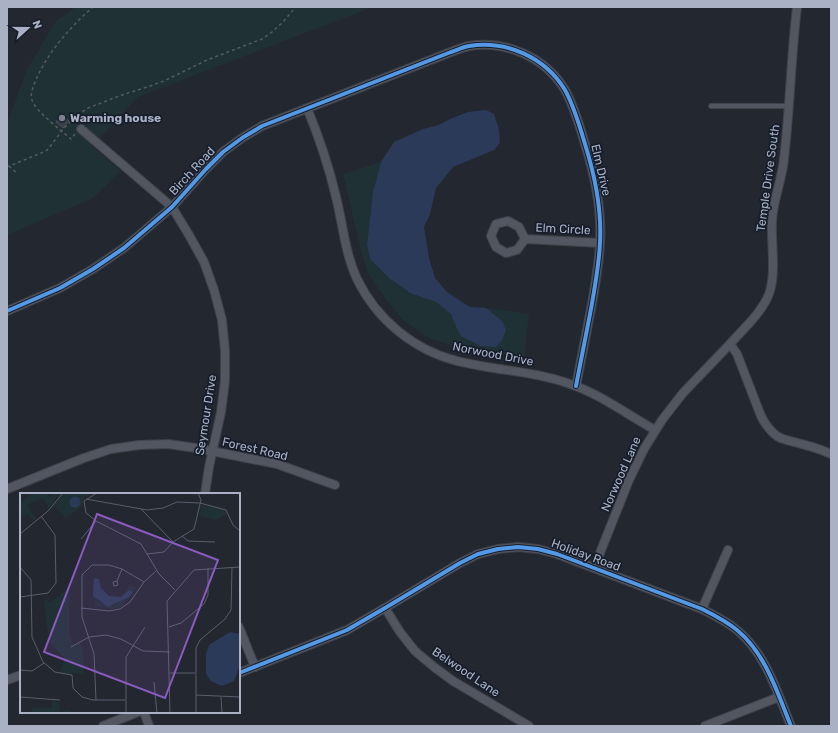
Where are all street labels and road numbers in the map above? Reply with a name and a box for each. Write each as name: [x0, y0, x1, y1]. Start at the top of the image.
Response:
street label: Temple Drive South: [754, 123, 782, 233]
street label: Elm Drive: [588, 143, 614, 198]
street label: Birch Road: [166, 144, 218, 198]
street label: Elm Circle: [535, 221, 591, 237]
street label: Norwood Drive: [451, 339, 535, 369]
street label: Seymour Drive: [193, 373, 219, 456]
street label: Norwood Lane: [598, 434, 644, 514]
street label: Forest Road: [221, 435, 289, 463]
street label: Holiday Road: [549, 536, 623, 574]
street label: Belwood Lane: [430, 644, 503, 700]

